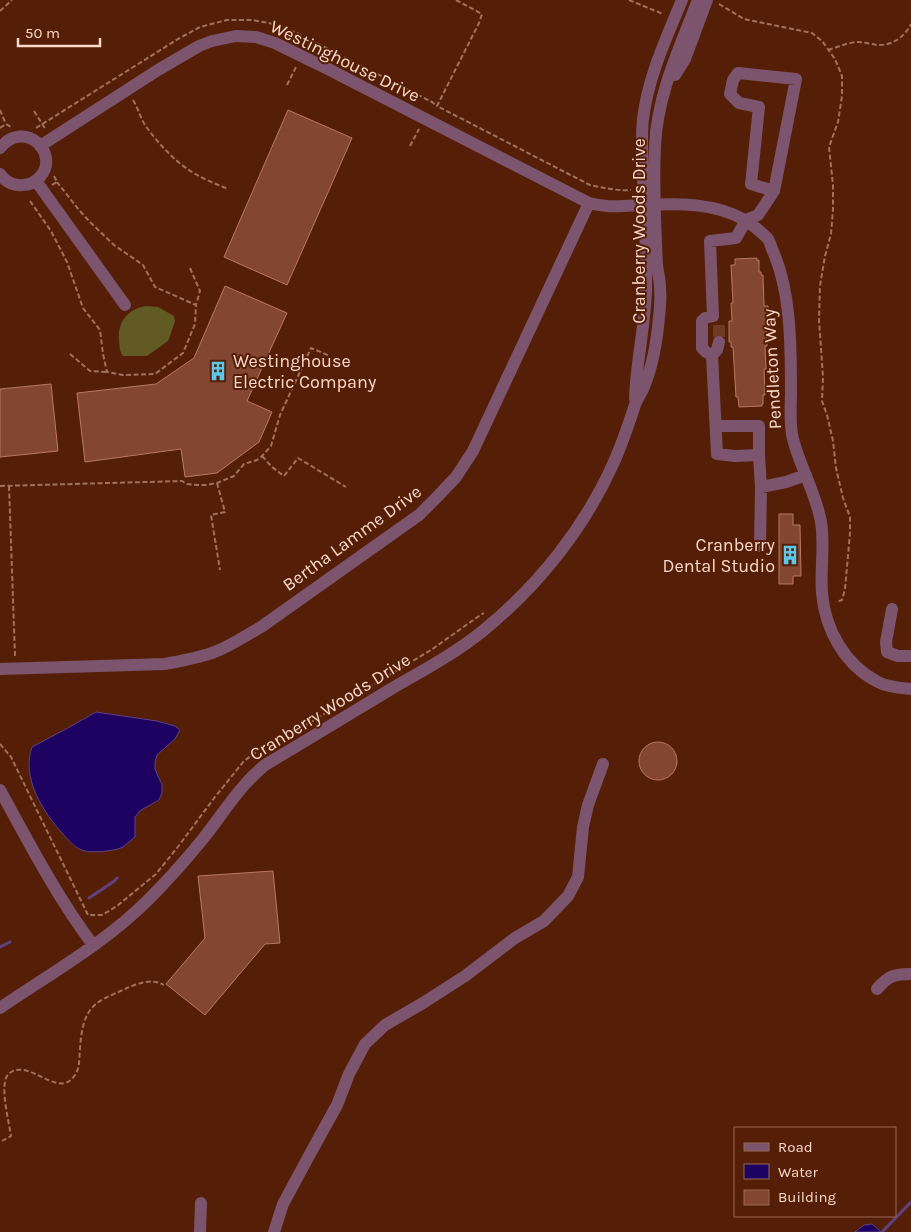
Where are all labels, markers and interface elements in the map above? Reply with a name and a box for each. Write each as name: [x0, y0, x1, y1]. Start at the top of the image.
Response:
scale bar: [18, 15, 100, 47]
street label: Westinghouse Drive: [266, 15, 424, 107]
text: 50 m: [25, 24, 60, 42]
street label: Cranberry Woods Drive: [628, 138, 650, 324]
street label: Pendleton Way: [758, 308, 786, 430]
place label: Westinghouse Electric Company: [233, 350, 377, 393]
building icon: Westinghouse Electric Company: [207, 360, 229, 382]
street label: Bertha Lamme Drive: [278, 480, 426, 596]
place label: Cranberry Dental Studio: [663, 534, 776, 577]
building icon: Cranberry Dental Studio: [779, 544, 801, 566]
street label: Cranberry Woods Drive: [246, 649, 414, 765]
legend: [734, 1127, 896, 1217]
text: Road: [778, 1138, 813, 1156]
text: Water: [778, 1163, 819, 1181]
text: Building: [778, 1188, 836, 1206]

